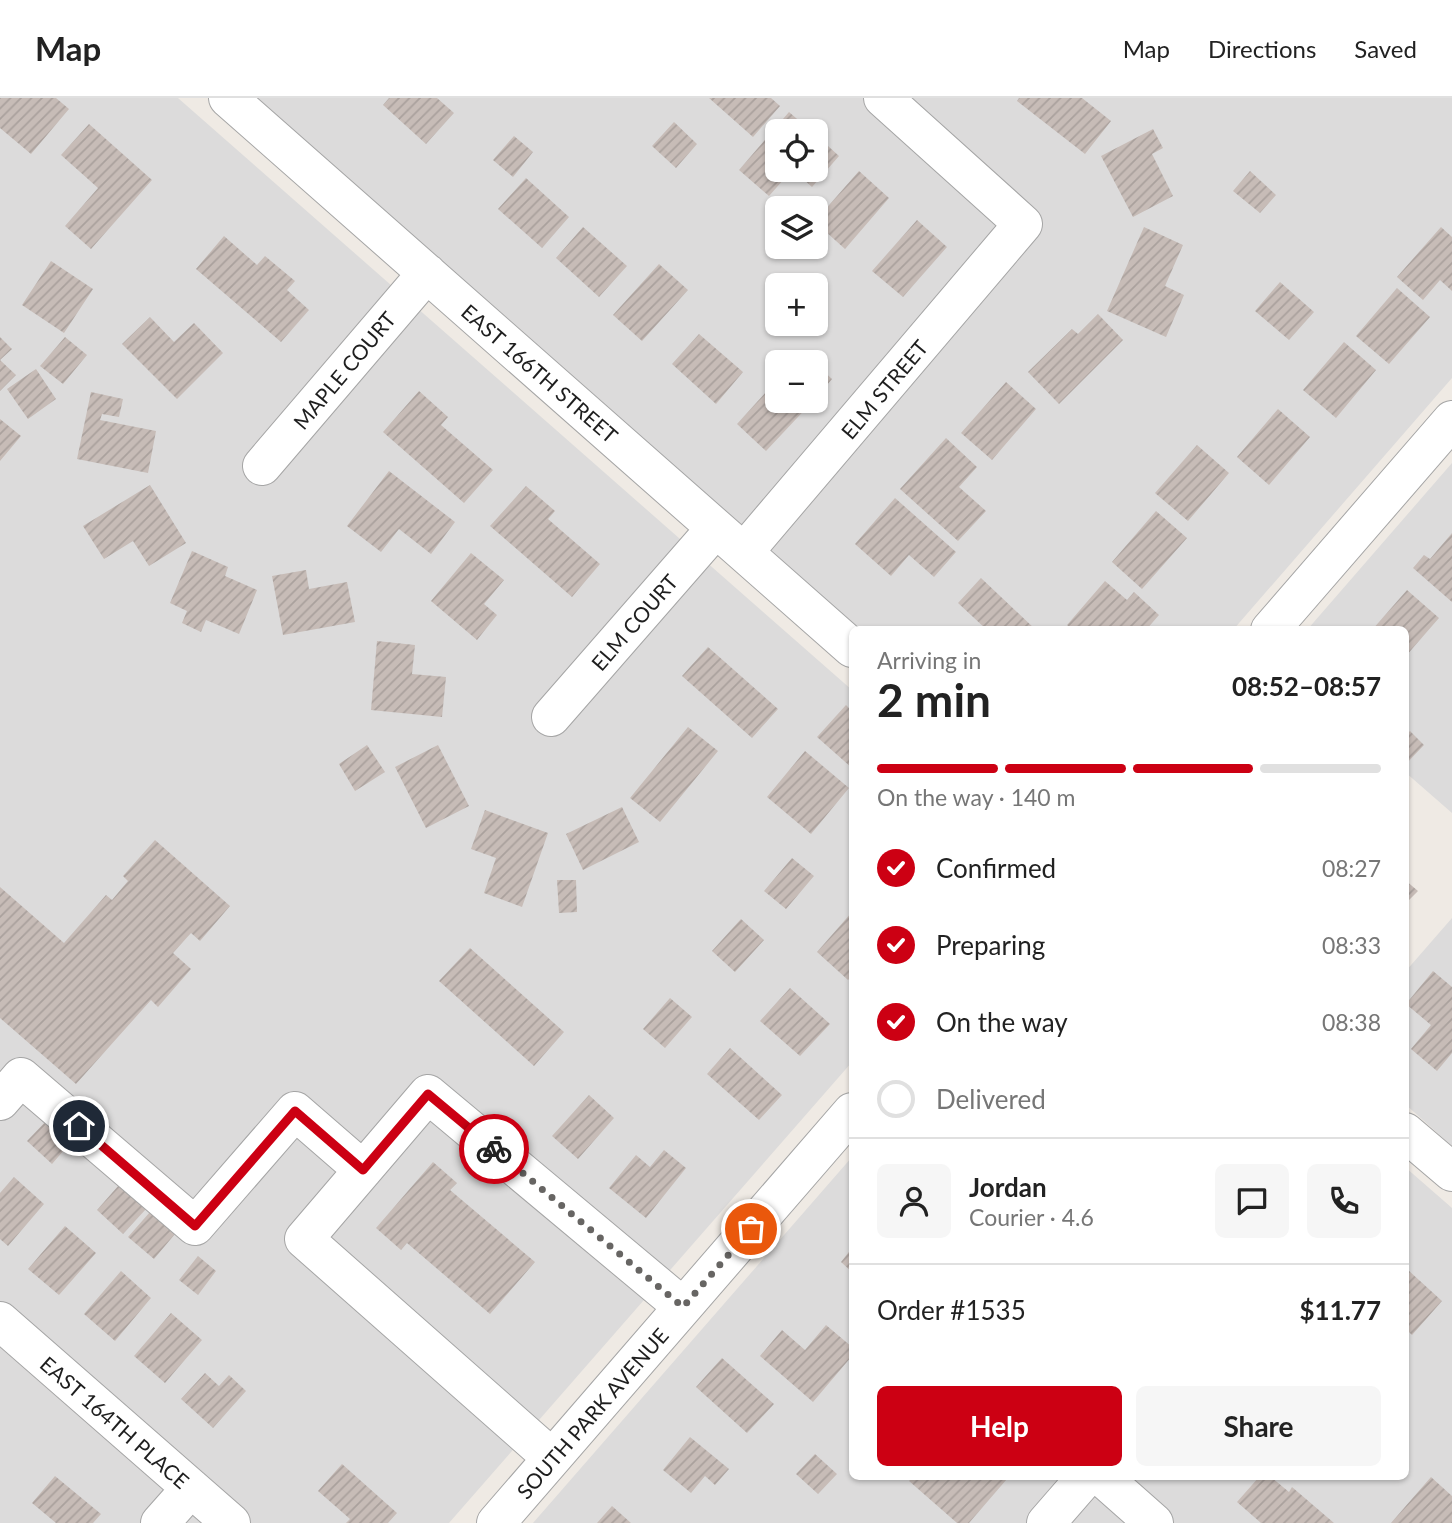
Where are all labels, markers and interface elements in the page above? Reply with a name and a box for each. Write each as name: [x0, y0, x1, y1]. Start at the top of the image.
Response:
text: Map: [35, 28, 101, 68]
text: Map: [1123, 34, 1170, 63]
text: Directions: [1208, 34, 1316, 63]
text: Saved: [1354, 34, 1417, 63]
map controls: [765, 119, 828, 413]
button: locate: [765, 119, 828, 182]
button: layers: [765, 196, 828, 259]
button: +: [765, 273, 828, 336]
street label: EAST 166TH STREET: [457, 298, 624, 448]
street label: MAPLE COURT: [288, 306, 401, 434]
street label: ELM STREET: [835, 334, 933, 444]
button: −: [765, 350, 828, 413]
street label: ELM COURT: [586, 569, 683, 675]
text: Arriving in: [877, 646, 981, 674]
text: 08:52–08:57: [1232, 670, 1381, 702]
text: 2 min: [877, 672, 991, 727]
text: On the way · 140 m: [877, 783, 1076, 811]
icon: check: [877, 849, 915, 887]
text: Confirmed: [936, 852, 1056, 884]
text: 08:27: [1322, 854, 1381, 882]
icon: check: [877, 926, 915, 964]
text: Preparing: [936, 929, 1045, 961]
text: 08:33: [1322, 931, 1381, 959]
icon: check: [877, 1003, 915, 1041]
text: On the way: [936, 1006, 1068, 1038]
text: 08:38: [1322, 1008, 1381, 1036]
text: Delivered: [936, 1083, 1046, 1115]
pin: [49, 1096, 109, 1156]
icon: home: [60, 1107, 98, 1145]
courier: [459, 1114, 529, 1184]
icon: bike: [475, 1130, 513, 1168]
button: person: [877, 1164, 951, 1238]
button: chat: [1215, 1164, 1289, 1238]
button: phone: [1307, 1164, 1381, 1238]
text: Jordan: [969, 1171, 1047, 1203]
pin: [721, 1199, 781, 1259]
text: Courier · 4.6: [969, 1203, 1094, 1231]
icon: bag: [732, 1210, 770, 1248]
text: Order #1535: [877, 1294, 1026, 1326]
text: $11.77: [1299, 1294, 1381, 1326]
street label: SOUTH PARK AVENUE: [511, 1323, 673, 1503]
street label: EAST 164TH PLACE: [36, 1351, 194, 1493]
button: Help: [877, 1386, 1122, 1466]
button: Share: [1136, 1386, 1381, 1466]

